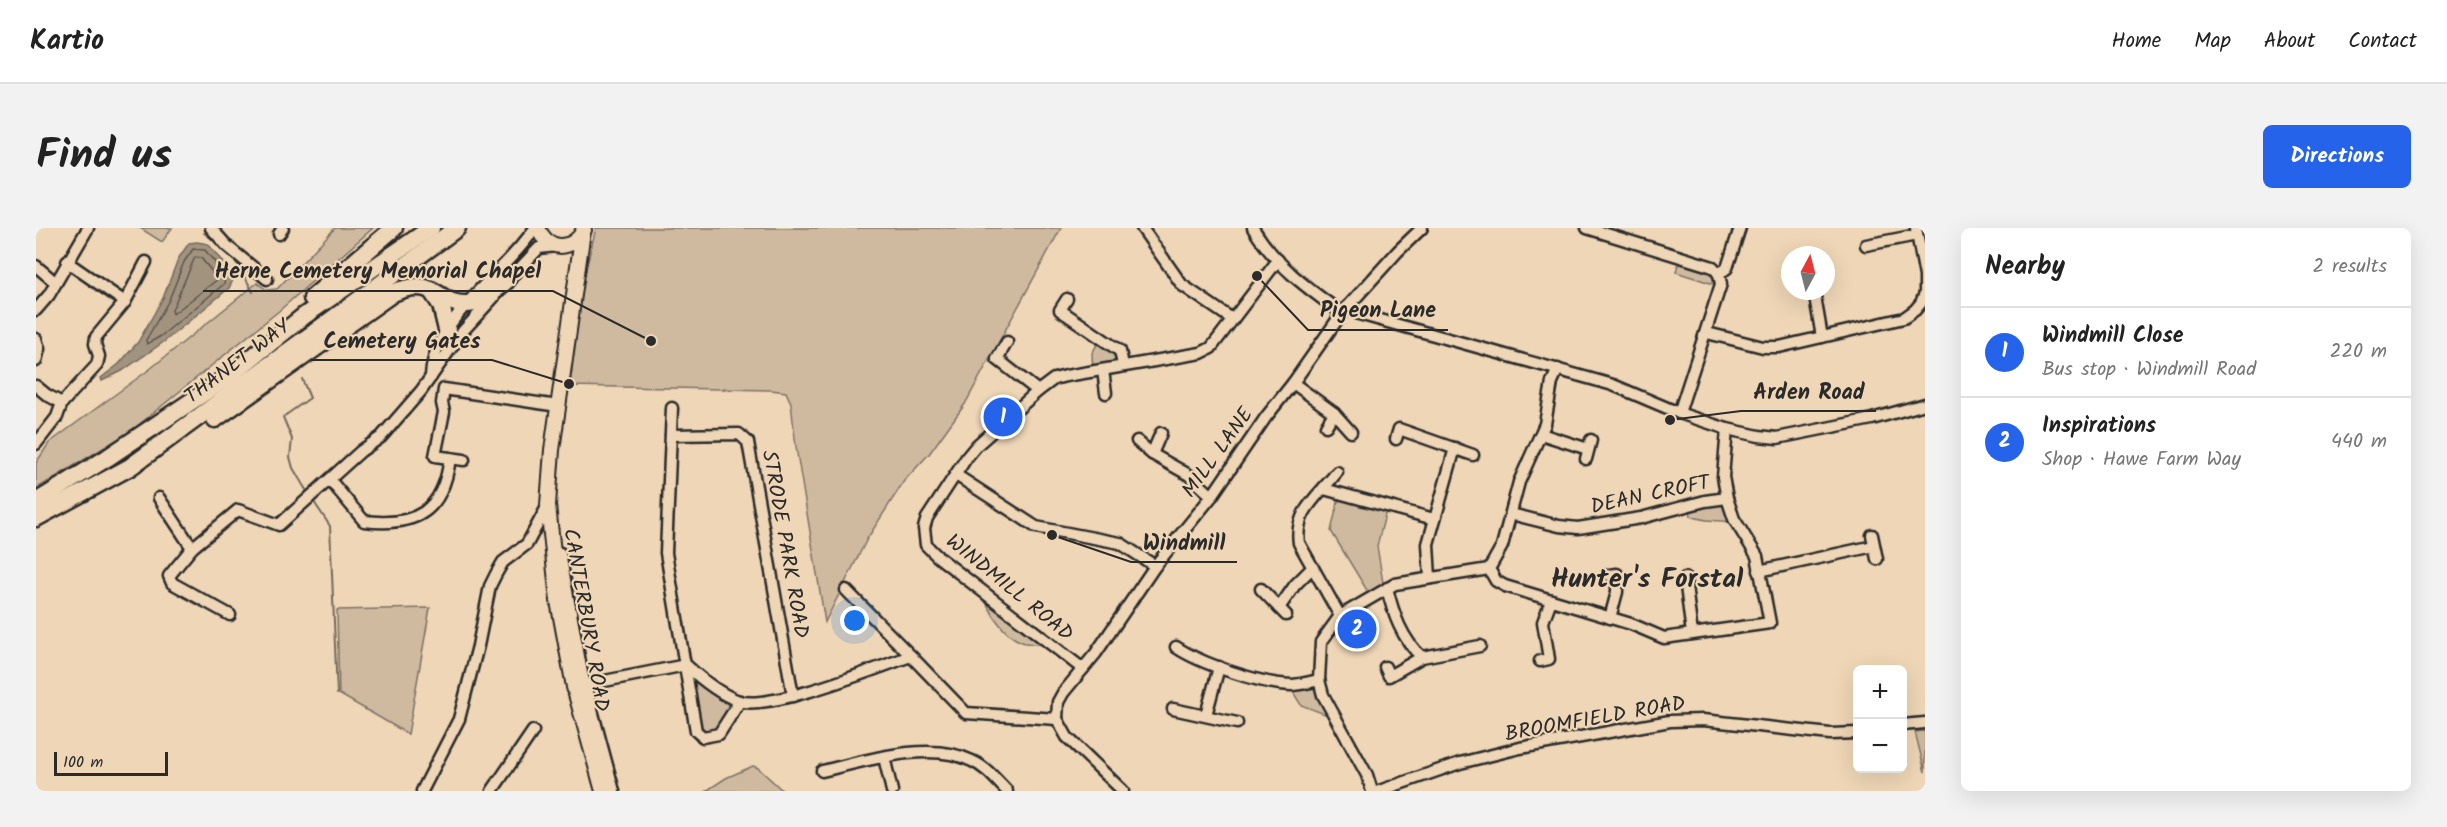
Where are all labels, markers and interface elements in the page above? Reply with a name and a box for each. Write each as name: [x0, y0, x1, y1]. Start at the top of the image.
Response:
text: Kartio: [30, 19, 104, 64]
text: Home: [2112, 25, 2161, 58]
text: Map: [2194, 25, 2231, 58]
text: About: [2264, 25, 2315, 58]
text: Contact: [2348, 25, 2417, 58]
text: Find us: [36, 123, 172, 190]
button: Directions: [2263, 125, 2411, 188]
north arrow: [1781, 246, 1835, 300]
text: Nearby: [1985, 246, 2065, 288]
callout: Herne Cemetery Memorial Chapel: [203, 251, 553, 291]
text: 2 results: [2312, 251, 2387, 283]
text: Herne Cemetery Memorial Chapel: [215, 255, 541, 290]
callout: Pigeon Lane: [1308, 290, 1448, 330]
text: Pigeon Lane: [1320, 294, 1436, 329]
street label: THANET WAY: [178, 311, 299, 413]
text: Windmill Close: [2042, 319, 2183, 354]
callout: Cemetery Gates: [311, 320, 492, 360]
text: Cemetery Gates: [324, 325, 481, 360]
text: 1: [2001, 336, 2008, 368]
text: 220 m: [2330, 336, 2387, 368]
text: Bus stop · Windmill Road: [2042, 354, 2256, 386]
callout: Arden Road: [1741, 371, 1876, 411]
text: Arden Road: [1753, 376, 1866, 411]
pin: 1: [984, 394, 1022, 440]
street label: MILL LANE: [1174, 400, 1263, 505]
text: Inspirations: [2042, 409, 2156, 444]
text: 2: [1999, 426, 2010, 458]
text: 440 m: [2331, 426, 2387, 458]
text: Shop · Hawe Farm Way: [2042, 444, 2241, 476]
street label: STRODE PARK ROAD: [752, 448, 817, 641]
street label: DEAN CROFT: [1588, 466, 1715, 524]
callout: Windmill: [1131, 522, 1237, 562]
street label: CANTERBURY ROAD: [553, 526, 618, 714]
street label: WINDMILL ROAD: [938, 526, 1080, 650]
text: Windmill: [1143, 527, 1225, 562]
district label: Hunter's Forstal: [1551, 558, 1744, 601]
your location: [840, 606, 869, 635]
pin: 2: [1338, 606, 1376, 652]
map controls: [1853, 665, 1907, 773]
button: +: [1853, 665, 1907, 719]
street label: BROOMFIELD ROAD: [1502, 687, 1688, 752]
button: −: [1853, 719, 1907, 773]
scale bar: [54, 749, 168, 776]
text: 100 m: [63, 750, 103, 775]

